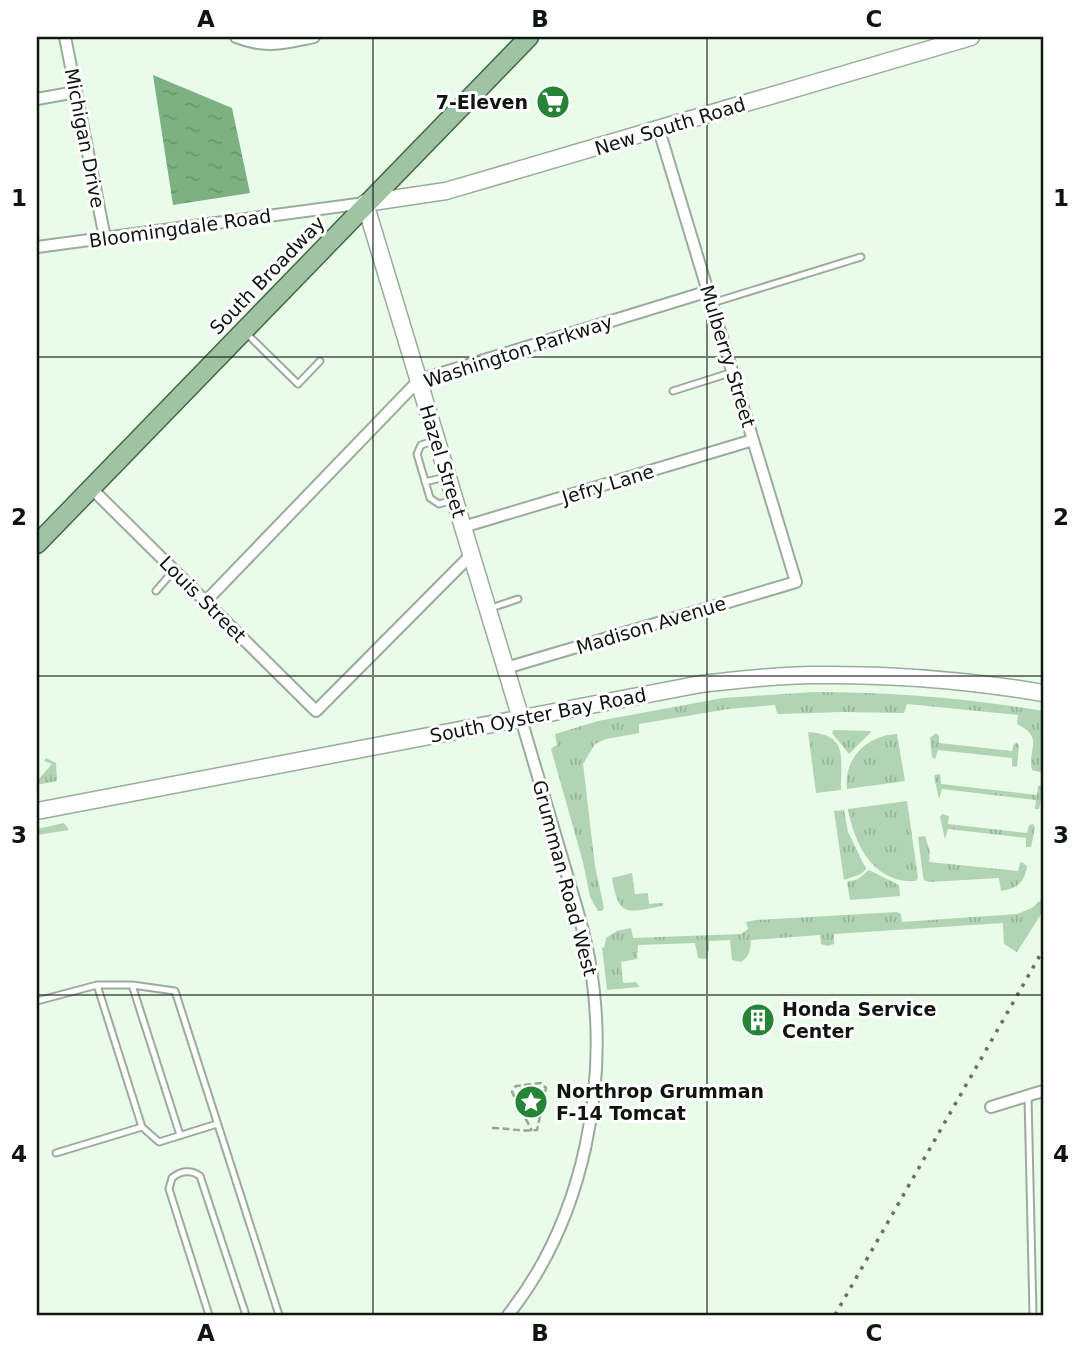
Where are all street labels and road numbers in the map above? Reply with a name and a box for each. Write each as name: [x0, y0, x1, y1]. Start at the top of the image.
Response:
street label: Michigan Drive: [61, 66, 109, 210]
street label: New South Road: [592, 93, 748, 159]
street label: Bloomingdale Road: [87, 204, 273, 252]
street label: South Broadway: [205, 211, 329, 339]
street label: Mulberry Street: [696, 282, 760, 430]
street label: Washington Parkway: [421, 310, 615, 392]
street label: Hazel Street: [415, 402, 471, 520]
street label: Jefry Lane: [558, 460, 657, 509]
street label: Louis Street: [155, 551, 251, 647]
street label: Madison Avenue: [573, 592, 729, 658]
street label: South Oyster Bay Road: [428, 683, 648, 747]
street label: Grumman Road West: [528, 778, 602, 978]

